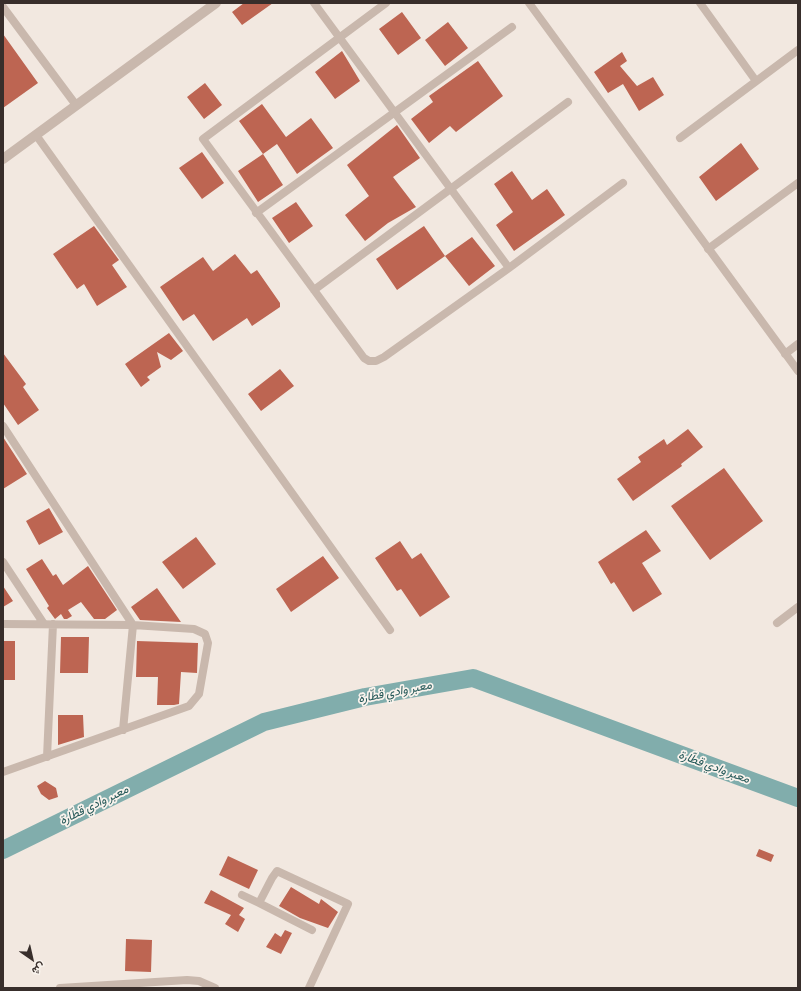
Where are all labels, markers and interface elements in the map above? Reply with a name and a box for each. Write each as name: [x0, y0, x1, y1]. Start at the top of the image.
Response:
water label: معبر وادي قطّارة: [357, 678, 433, 706]
water label: معبر وادي قطّارة: [676, 747, 752, 787]
water label: معبر وادي قطّارة: [57, 782, 131, 828]
north arrow: [12, 939, 52, 979]
text: ش: [29, 959, 48, 978]

